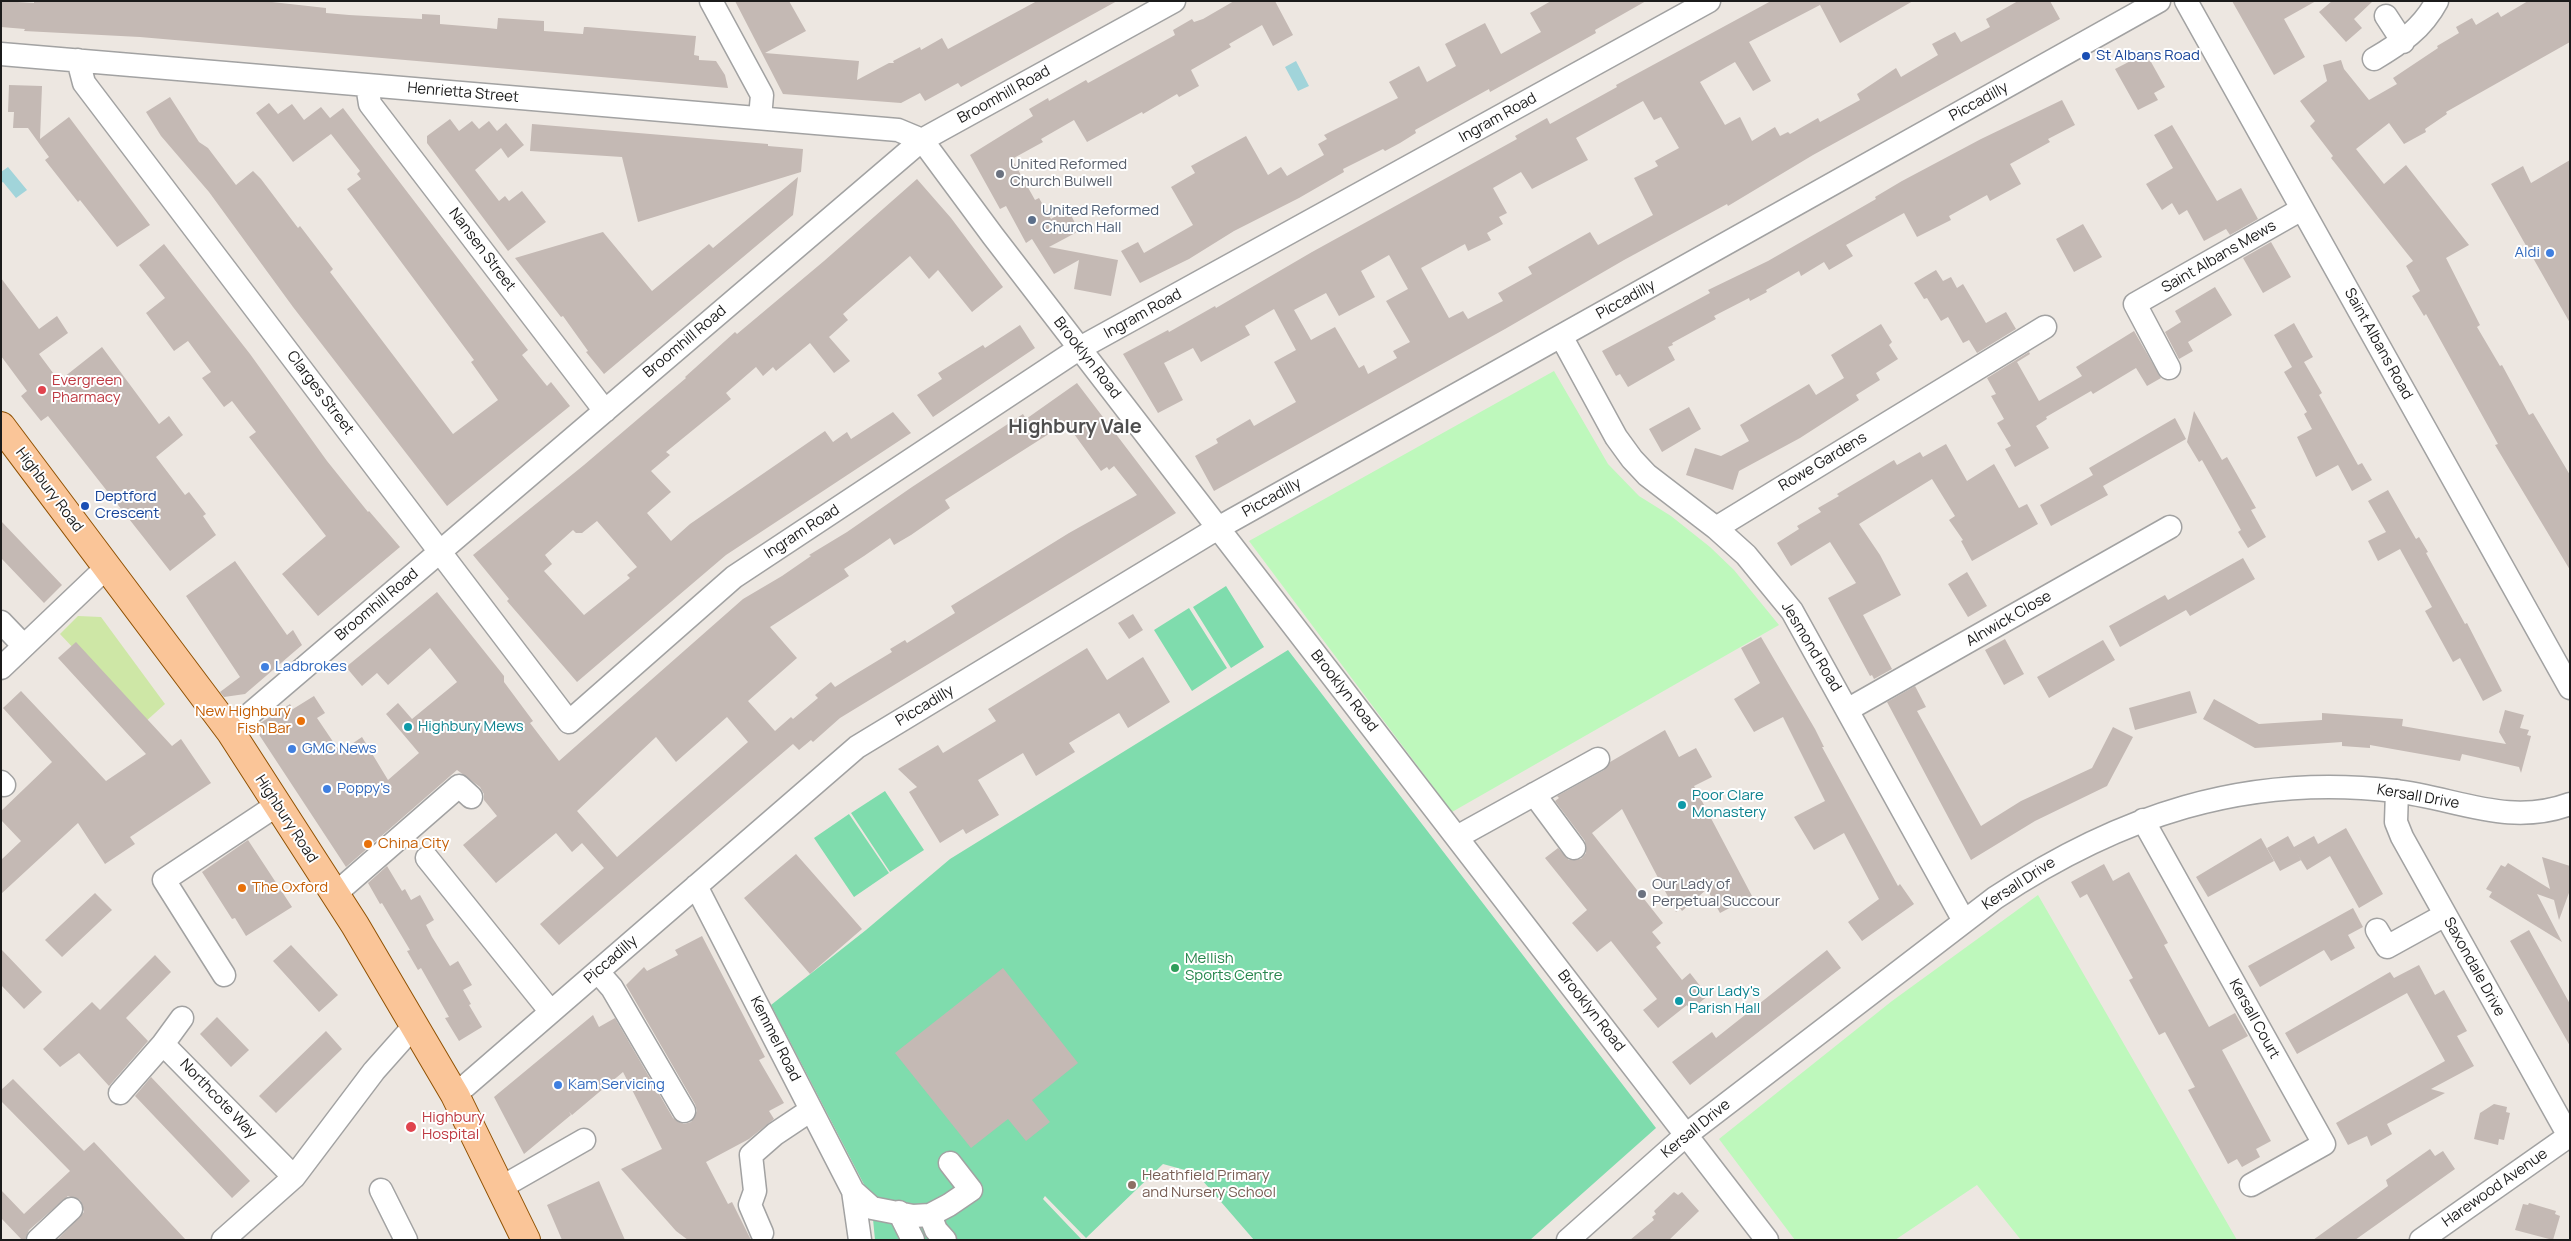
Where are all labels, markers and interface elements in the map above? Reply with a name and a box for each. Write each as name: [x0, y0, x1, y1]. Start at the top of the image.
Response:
place label: St Albans Road: [2096, 47, 2200, 65]
marker: St Albans Road: [2080, 50, 2092, 62]
street label: Broomhill Road: [955, 62, 1053, 128]
street label: Piccadilly: [1946, 78, 2012, 126]
street label: Henrietta Street: [406, 79, 520, 107]
street label: Ingram Road: [1456, 89, 1540, 147]
place label: United Reformed Church Bulwell: [1010, 156, 1127, 191]
marker: United Reformed Church Bulwell: [994, 168, 1006, 180]
place label: United Reformed Church Hall: [1042, 202, 1159, 237]
street label: Nansen Street: [445, 205, 519, 295]
marker: United Reformed Church Hall: [1026, 214, 1038, 226]
street label: Saint Albans Mews: [2159, 217, 2279, 297]
place label: Aldi: [2515, 244, 2540, 262]
marker: Aldi: [2544, 247, 2556, 259]
street label: Piccadilly: [1593, 276, 1659, 324]
street label: Ingram Road: [1101, 285, 1185, 343]
street label: Saint Albans Road: [2340, 285, 2416, 403]
street label: Broomhill Road: [640, 302, 730, 382]
street label: Brooklyn Road: [1050, 314, 1124, 402]
street label: Clarges Street: [283, 348, 357, 438]
place label: Evergreen Pharmacy: [52, 372, 122, 407]
marker: Evergreen Pharmacy: [36, 384, 48, 396]
district label: Highbury Vale: [1008, 415, 1142, 439]
street label: Rowe Gardens: [1776, 429, 1870, 495]
street label: Highbury Road: [11, 444, 87, 536]
street label: Piccadilly: [1239, 474, 1305, 522]
place label: Deptford Crescent: [95, 488, 159, 523]
marker: Deptford Crescent: [79, 500, 91, 512]
street label: Ingram Road: [761, 501, 843, 563]
street label: Broomhill Road: [332, 565, 422, 645]
street label: Alnwick Close: [1963, 587, 2055, 651]
street label: Jesmond Road: [1777, 599, 1845, 695]
street label: Brooklyn Road: [1307, 647, 1381, 735]
place label: Ladbrokes: [275, 658, 347, 676]
marker: Ladbrokes: [259, 661, 271, 673]
street label: Piccadilly: [893, 682, 957, 730]
place label: New Highbury Fish Bar: [195, 703, 291, 738]
marker: New Highbury Fish Bar: [295, 715, 307, 727]
place label: Highbury Mews: [418, 718, 524, 736]
marker: Highbury Mews: [402, 721, 414, 733]
place label: GMC News: [302, 740, 377, 758]
marker: GMC News: [286, 743, 298, 755]
street label: Highbury Road: [251, 772, 321, 866]
place label: Poppy's: [337, 780, 390, 798]
street label: Kersall Drive: [2375, 781, 2461, 813]
marker: Poppy's: [321, 783, 333, 795]
place label: Poor Clare Monastery: [1692, 787, 1766, 822]
marker: Poor Clare Monastery: [1676, 799, 1688, 811]
place label: China City: [378, 835, 449, 853]
marker: China City: [362, 838, 374, 850]
street label: Kersall Drive: [1979, 854, 2059, 914]
place label: Our Lady of Perpetual Succour: [1652, 876, 1780, 911]
place label: The Oxford: [252, 879, 328, 897]
marker: The Oxford: [236, 882, 248, 894]
marker: Our Lady of Perpetual Succour: [1636, 888, 1648, 900]
street label: Saxondale Drive: [2439, 914, 2509, 1020]
street label: Piccadilly: [581, 932, 641, 988]
place label: Mellish Sports Centre: [1185, 950, 1283, 985]
marker: Mellish Sports Centre: [1169, 962, 1181, 974]
street label: Brooklyn Road: [1554, 967, 1628, 1055]
street label: Kersall Court: [2225, 976, 2283, 1062]
place label: Our Lady's Parish Hall: [1689, 983, 1760, 1018]
street label: Kemmel Road: [746, 993, 804, 1085]
marker: Our Lady's Parish Hall: [1673, 995, 1685, 1007]
street label: Northcote Way: [176, 1056, 260, 1142]
place label: Kam Servicing: [568, 1076, 665, 1094]
marker: Kam Servicing: [552, 1079, 564, 1091]
street label: Kersall Drive: [1658, 1096, 1734, 1162]
place label: Highbury Hospital: [422, 1109, 485, 1144]
marker: Highbury Hospital: [404, 1120, 418, 1134]
street label: Harewood Avenue: [2439, 1145, 2551, 1231]
place label: Heathfield Primary and Nursery School: [1142, 1167, 1276, 1202]
marker: Heathfield Primary and Nursery School: [1126, 1179, 1138, 1191]

